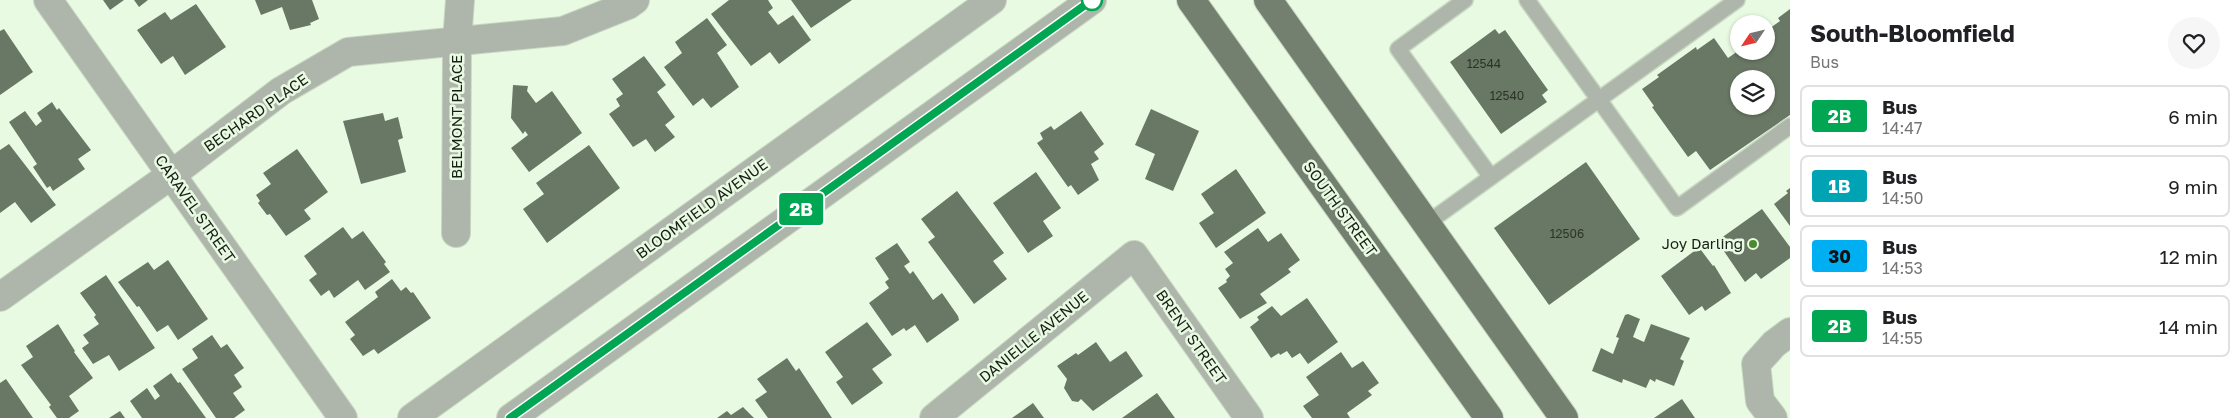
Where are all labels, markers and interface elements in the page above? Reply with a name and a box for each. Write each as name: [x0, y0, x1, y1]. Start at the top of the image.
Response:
unlabelled marker: [1081, 0, 1103, 11]
north arrow: [1730, 15, 1775, 60]
map controls: [1730, 15, 1775, 115]
button: heart: [2168, 17, 2220, 69]
text: South-Bloomfield: [1810, 18, 2015, 47]
text: Bus: [1810, 52, 1839, 72]
street label: BELMONT PLACE: [447, 55, 465, 179]
house number: 12544: [1467, 56, 1501, 71]
street label: BECHARD PLACE: [200, 69, 311, 155]
button: layers: [1730, 70, 1775, 115]
house number: 12540: [1490, 88, 1524, 103]
text: Bus: [1882, 95, 1917, 118]
text: 2B: [1828, 105, 1851, 127]
text: 6 min: [2168, 105, 2218, 128]
text: 14:47: [1882, 118, 1923, 138]
street label: CARAVEL STREET: [152, 151, 240, 266]
street label: BLOOMFIELD AVENUE: [632, 154, 771, 262]
street label: SOUTH STREET: [1300, 157, 1381, 259]
text: Bus: [1882, 165, 1917, 188]
text: 1B: [1829, 175, 1850, 197]
text: 9 min: [2168, 175, 2218, 198]
text: 14:50: [1882, 188, 1924, 208]
line badge: 2B: [778, 193, 824, 225]
text: 2B: [789, 198, 813, 220]
house number: 12506: [1550, 226, 1584, 241]
place label: Joy Darling: [1662, 234, 1743, 252]
text: Bus: [1882, 235, 1917, 258]
marker: Joy Darling: [1747, 238, 1759, 250]
text: 30: [1828, 245, 1851, 267]
text: 12 min: [2159, 245, 2218, 268]
text: 14:53: [1882, 258, 1923, 278]
street label: BRENT STREET: [1153, 286, 1231, 387]
street label: DANIELLE AVENUE: [975, 287, 1091, 386]
text: Bus: [1882, 305, 1917, 328]
text: 2B: [1828, 315, 1851, 337]
text: 14 min: [2159, 315, 2218, 338]
text: 14:55: [1882, 328, 1923, 348]

